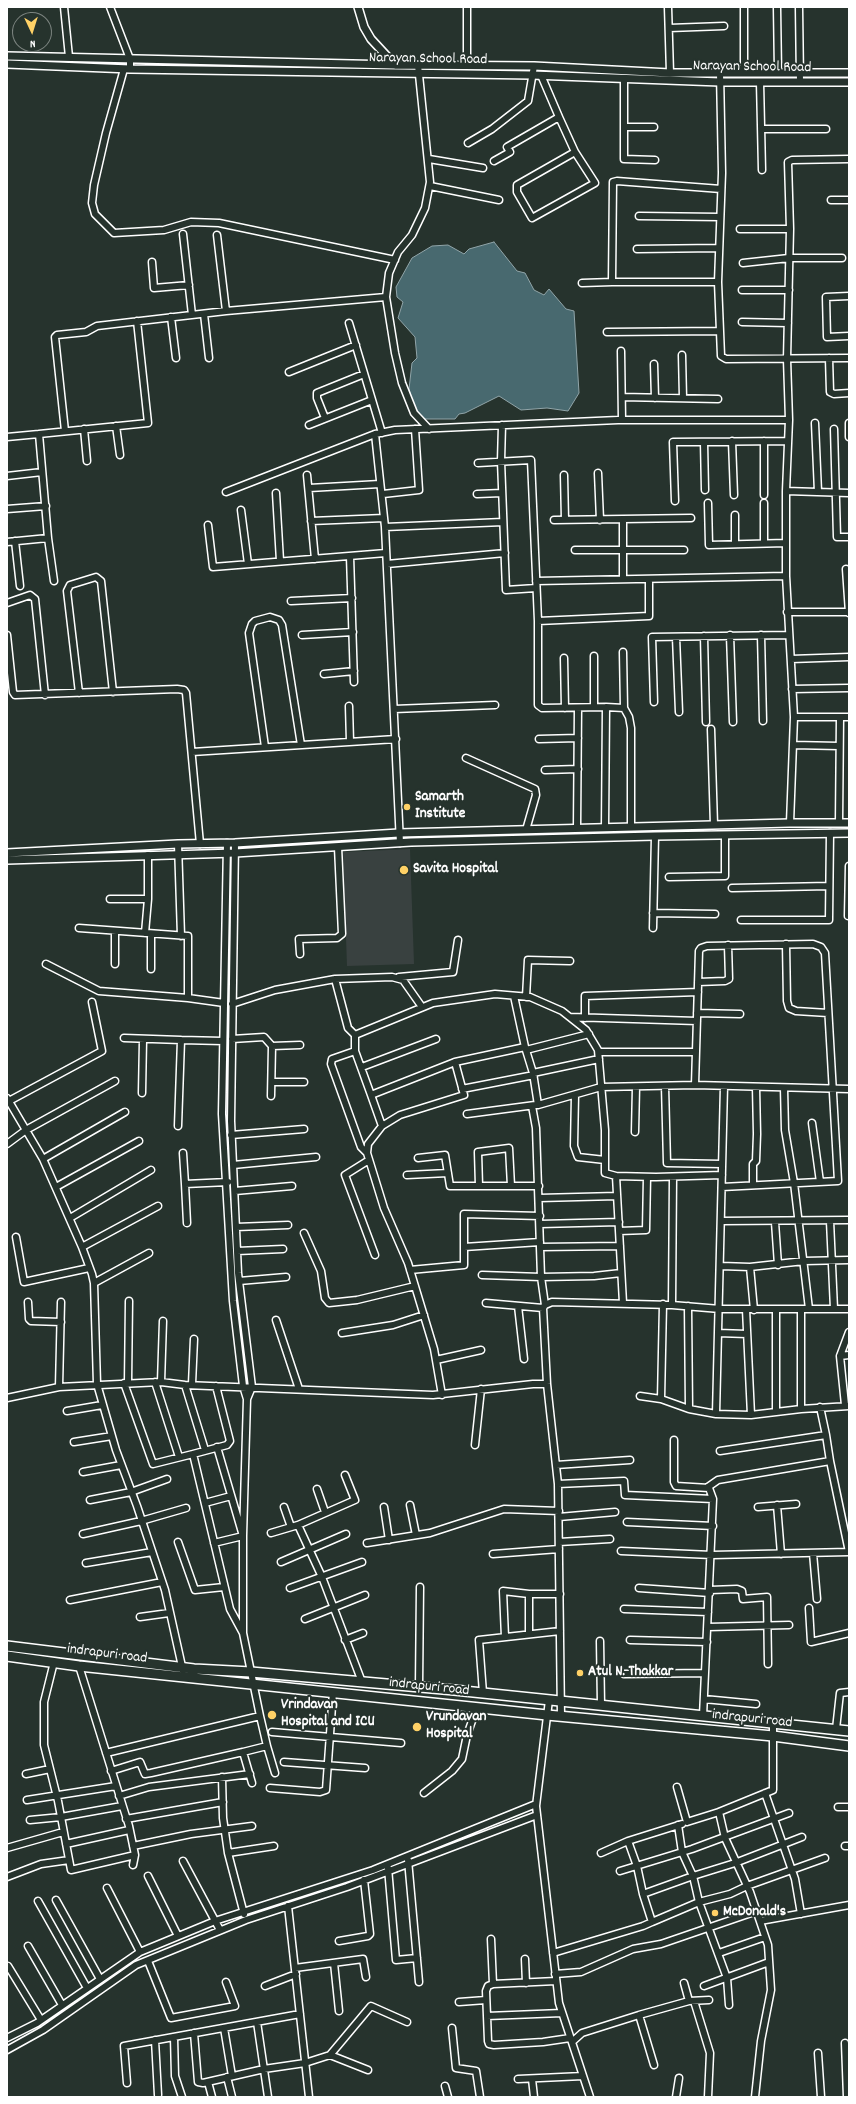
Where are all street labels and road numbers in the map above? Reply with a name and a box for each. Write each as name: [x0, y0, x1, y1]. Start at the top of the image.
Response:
street label: Narayan School Road: [369, 50, 487, 70]
street label: Narayan School Road: [693, 58, 811, 78]
street label: indrapuri road: [66, 1641, 148, 1669]
street label: indrapuri road: [388, 1675, 470, 1701]
street label: indrapuri road: [711, 1707, 793, 1733]

